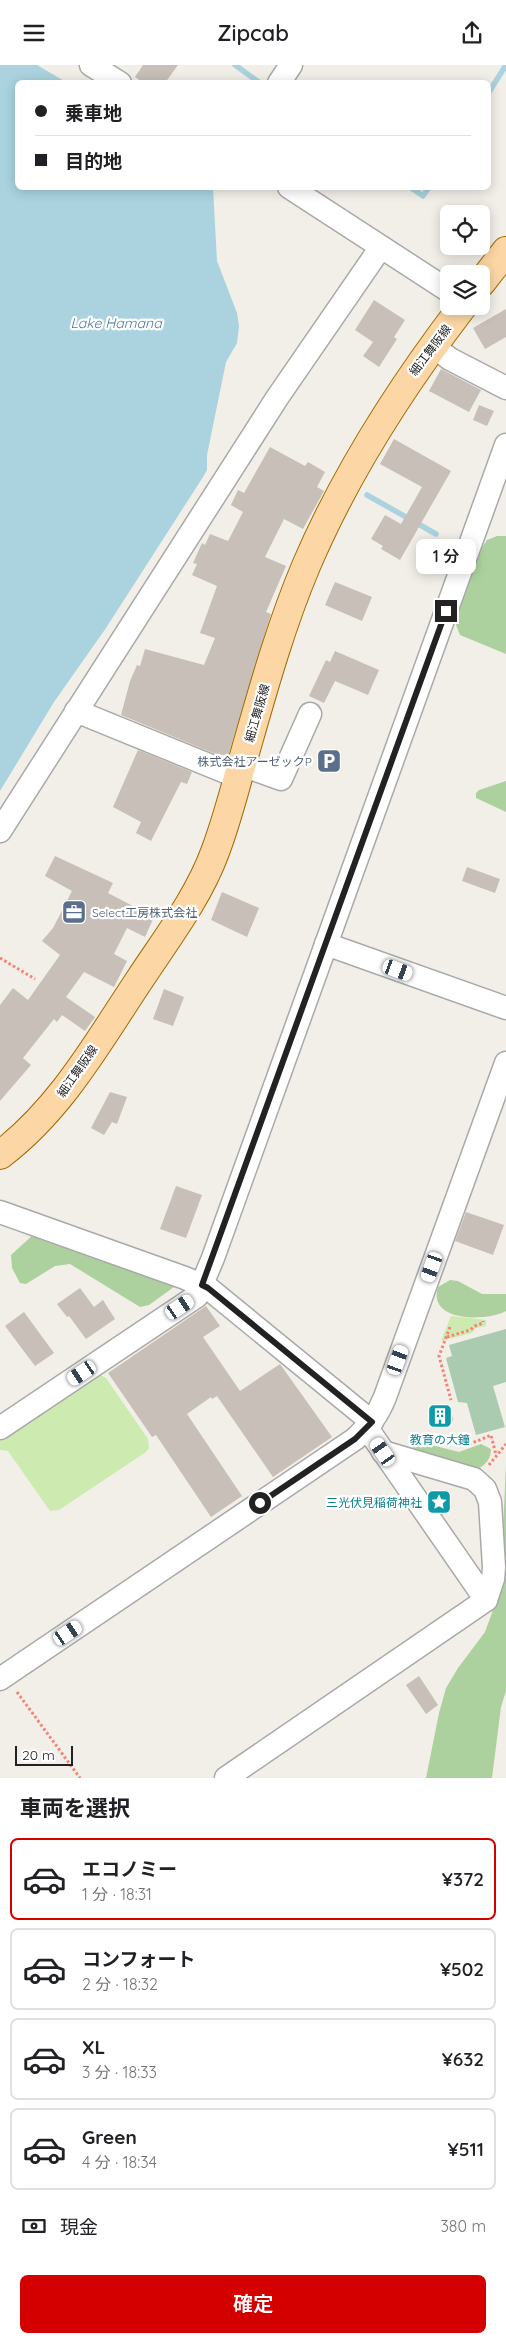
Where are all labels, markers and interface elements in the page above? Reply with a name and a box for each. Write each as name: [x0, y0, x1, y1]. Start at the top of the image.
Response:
icon: menu: [20, 19, 48, 47]
text: Zipcab: [217, 19, 289, 47]
icon: share: [458, 19, 486, 47]
text: 乗車地: [65, 101, 122, 125]
text: 目的地: [65, 149, 122, 173]
map controls: [440, 205, 490, 315]
button: locate: [440, 205, 490, 255]
button: layers: [440, 265, 490, 315]
water label: Lake Hamana: [70, 314, 163, 332]
street label: 細江舞阪線: [406, 322, 454, 378]
callout: 1 分: [416, 539, 476, 573]
text: 1 分: [433, 546, 459, 566]
route end: [435, 600, 457, 622]
street label: 細江舞阪線: [242, 682, 272, 744]
parking icon: 株式会社アーゼックP: [316, 748, 342, 774]
place label: 株式会社アーゼックP: [198, 754, 312, 769]
office icon: Select工房株式会社: [61, 899, 87, 925]
place label: Select工房株式会社: [92, 905, 197, 920]
car: [381, 958, 414, 982]
street label: 細江舞阪線: [54, 1042, 100, 1100]
car: [419, 1250, 444, 1284]
car: [163, 1292, 196, 1322]
car: [385, 1343, 410, 1377]
car: [65, 1358, 98, 1388]
building icon: 教育の大鐘: [427, 1403, 453, 1429]
place label: 教育の大鐘: [410, 1432, 470, 1447]
car: [368, 1435, 397, 1469]
place icon: 三光伏見稲荷神社: [426, 1489, 452, 1515]
route start: [249, 1492, 271, 1514]
place label: 三光伏見稲荷神社: [326, 1495, 422, 1510]
car: [51, 1618, 84, 1648]
scale bar: [15, 1743, 72, 1766]
text: 20 m: [22, 1746, 55, 1764]
text: 車両を選択: [20, 1794, 130, 1822]
icon: car: [22, 1857, 67, 1902]
text: エコノミー: [82, 1857, 177, 1881]
text: ¥372: [442, 1867, 484, 1891]
text: 1 分 · 18:31: [82, 1884, 152, 1904]
icon: car: [22, 1947, 67, 1992]
text: コンフォート: [82, 1947, 195, 1971]
text: ¥502: [440, 1957, 484, 1981]
text: 2 分 · 18:32: [82, 1974, 158, 1994]
text: XL: [82, 2035, 105, 2059]
icon: car: [22, 2037, 67, 2082]
text: ¥632: [442, 2047, 484, 2071]
text: 3 分 · 18:33: [82, 2062, 157, 2082]
text: Green: [82, 2125, 137, 2149]
icon: car: [22, 2127, 67, 2172]
text: ¥511: [448, 2137, 484, 2161]
text: 4 分 · 18:34: [82, 2152, 157, 2172]
icon: cash: [20, 2212, 48, 2240]
text: 現金: [60, 2215, 98, 2239]
text: 380 m: [440, 2216, 486, 2236]
button: 確定: [20, 2275, 486, 2333]

